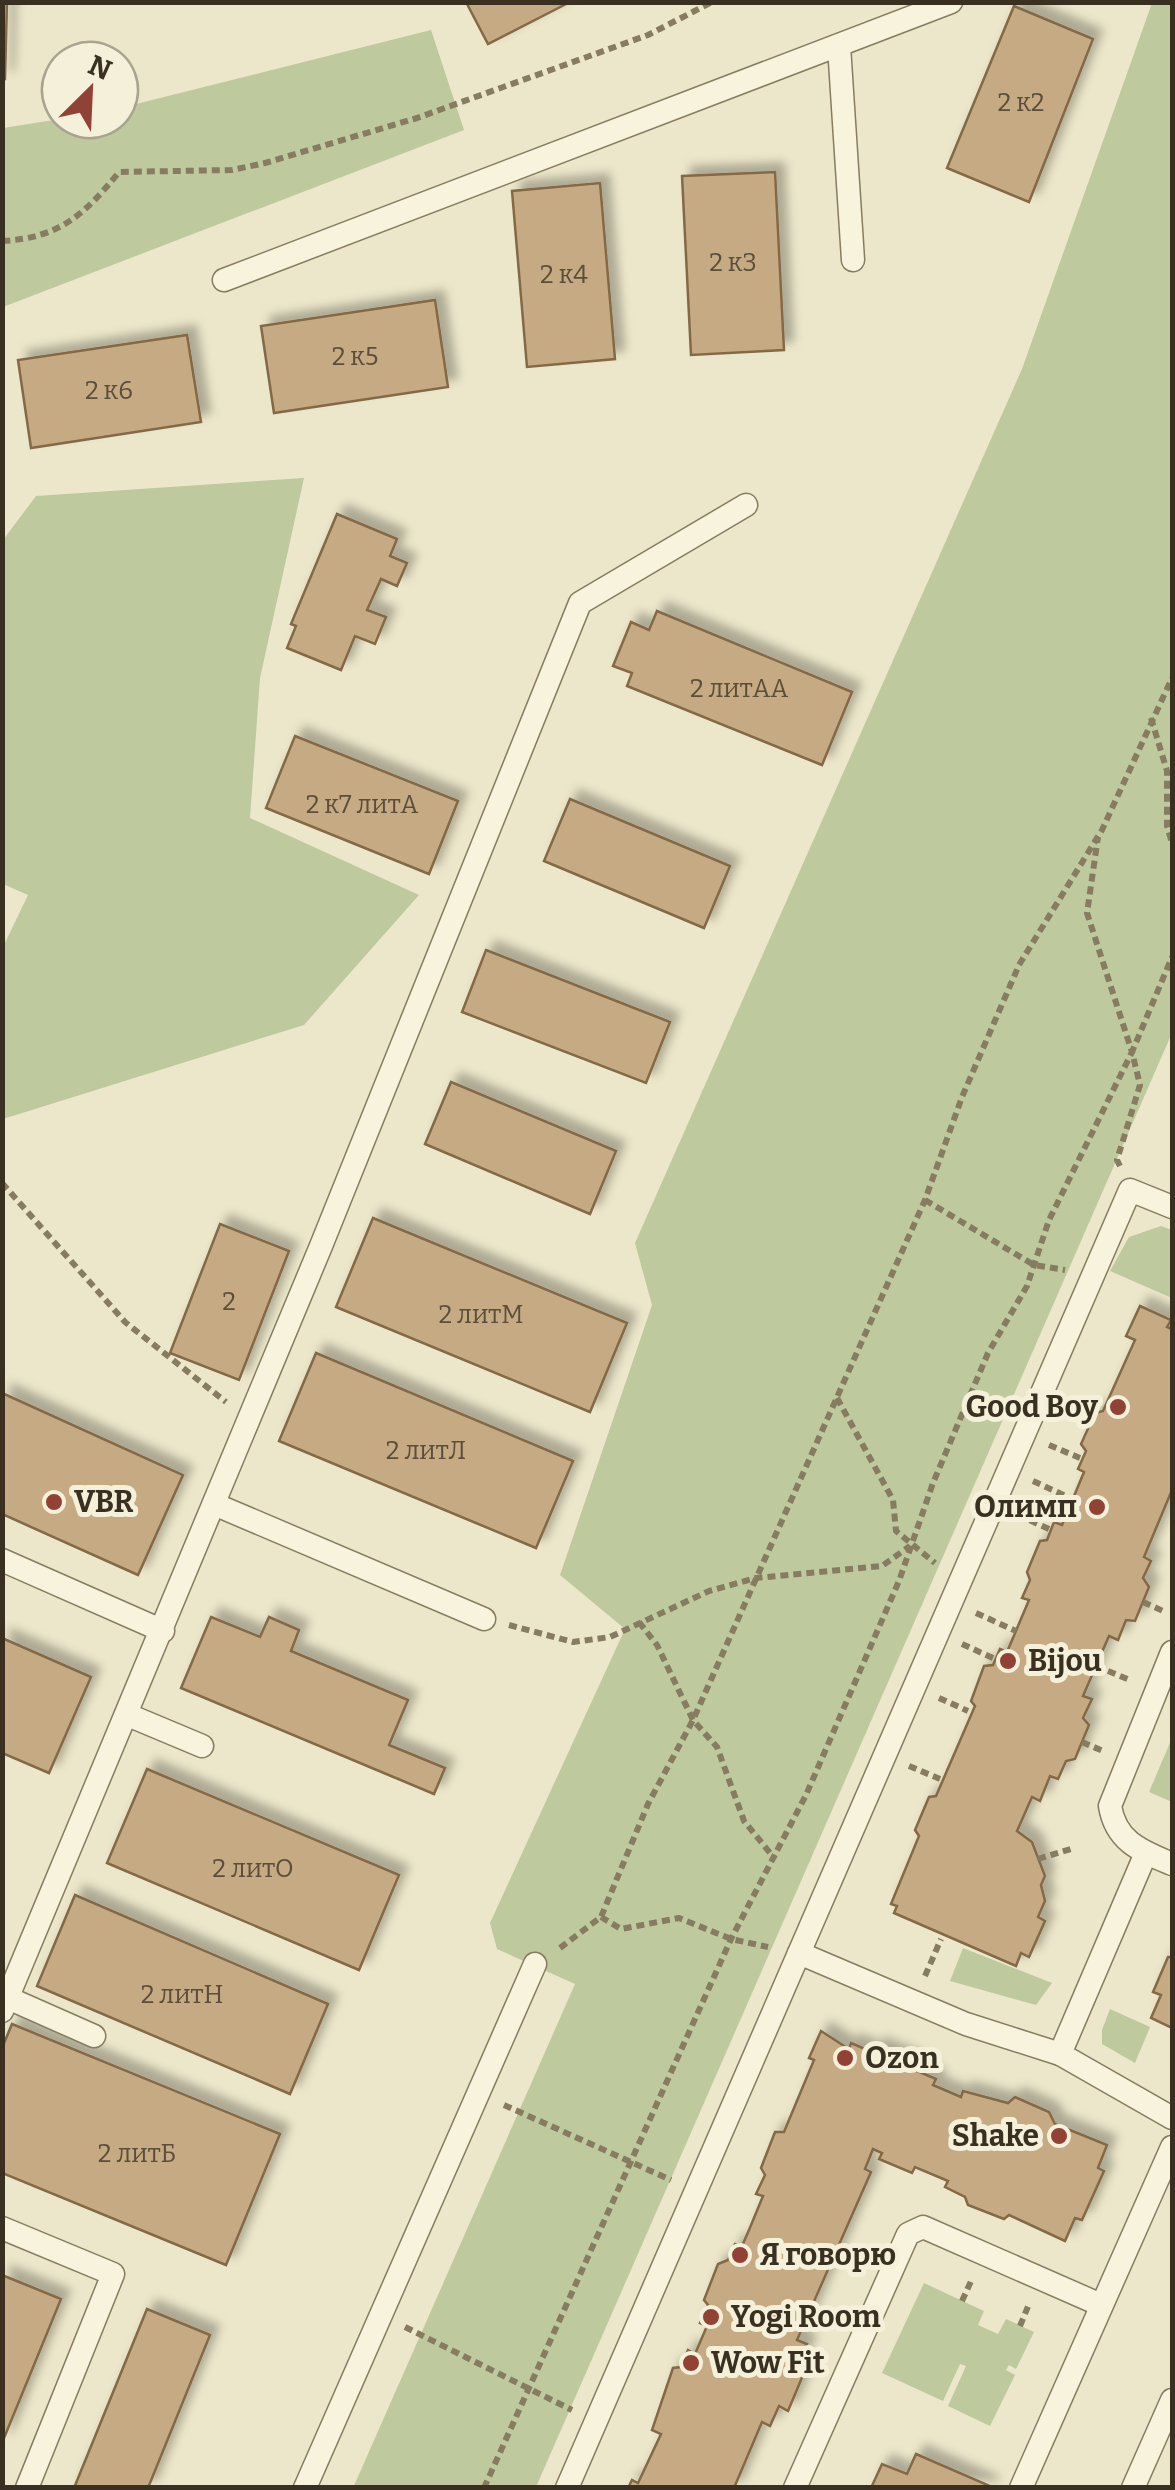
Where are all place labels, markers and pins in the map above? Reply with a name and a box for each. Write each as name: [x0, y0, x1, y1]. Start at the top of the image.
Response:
place label: Good Boy: [966, 1389, 1098, 1425]
marker: Good Boy: [1107, 1396, 1129, 1418]
place label: VBR: [74, 1484, 134, 1520]
place label: Олимп: [974, 1489, 1077, 1525]
marker: VBR: [43, 1491, 65, 1513]
marker: Олимп: [1086, 1496, 1108, 1518]
place label: Bijou: [1028, 1643, 1102, 1679]
marker: Bijou: [997, 1650, 1019, 1672]
place label: Ozon: [865, 2040, 939, 2076]
marker: Ozon: [834, 2047, 856, 2069]
place label: Shake: [952, 2118, 1039, 2154]
marker: Shake: [1048, 2125, 1070, 2147]
place label: Я говорю: [760, 2237, 896, 2273]
marker: Я говорю: [729, 2244, 751, 2266]
place label: Yogi Room: [731, 2299, 881, 2335]
marker: Yogi Room: [700, 2306, 722, 2328]
place label: Wow Fit: [711, 2345, 825, 2381]
marker: Wow Fit: [680, 2352, 702, 2374]

